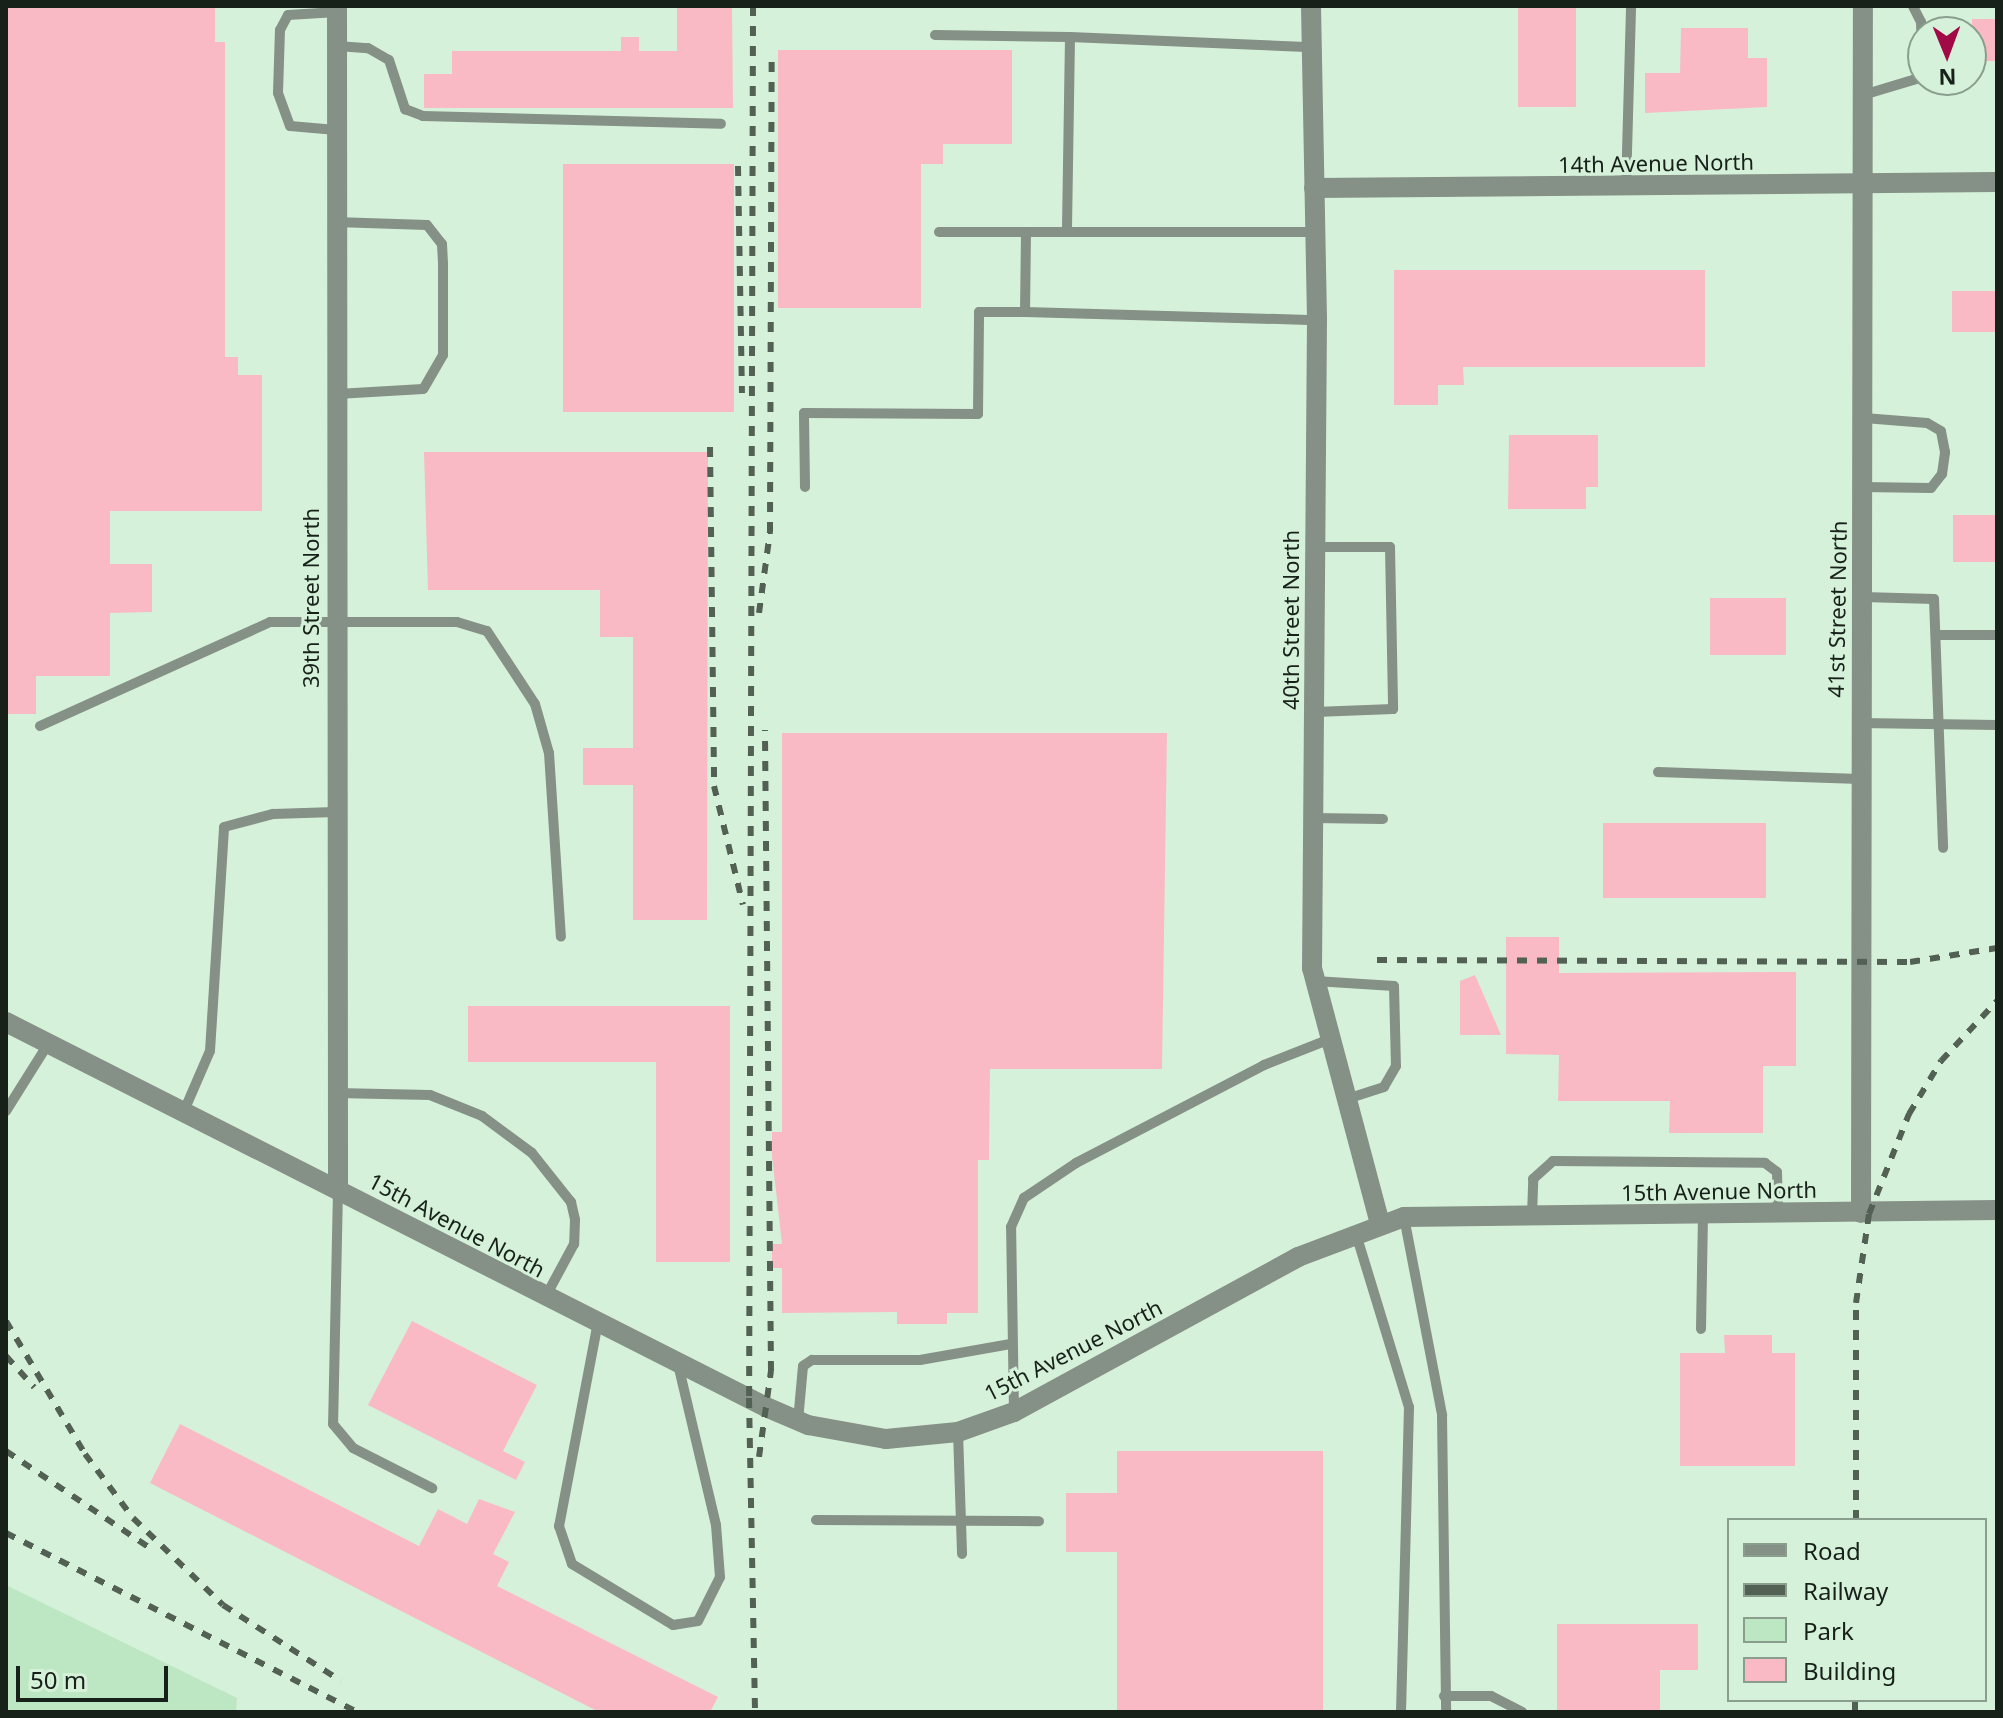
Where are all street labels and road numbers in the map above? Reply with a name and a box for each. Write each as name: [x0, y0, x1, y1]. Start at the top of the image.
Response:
street label: 14th Avenue North: [1558, 148, 1754, 178]
street label: 39th Street North: [298, 508, 324, 688]
street label: 41st Street North: [1822, 520, 1852, 698]
street label: 40th Street North: [1278, 530, 1304, 710]
street label: 15th Avenue North: [364, 1167, 550, 1283]
street label: 15th Avenue North: [1621, 1176, 1817, 1206]
street label: 15th Avenue North: [980, 1294, 1166, 1406]

